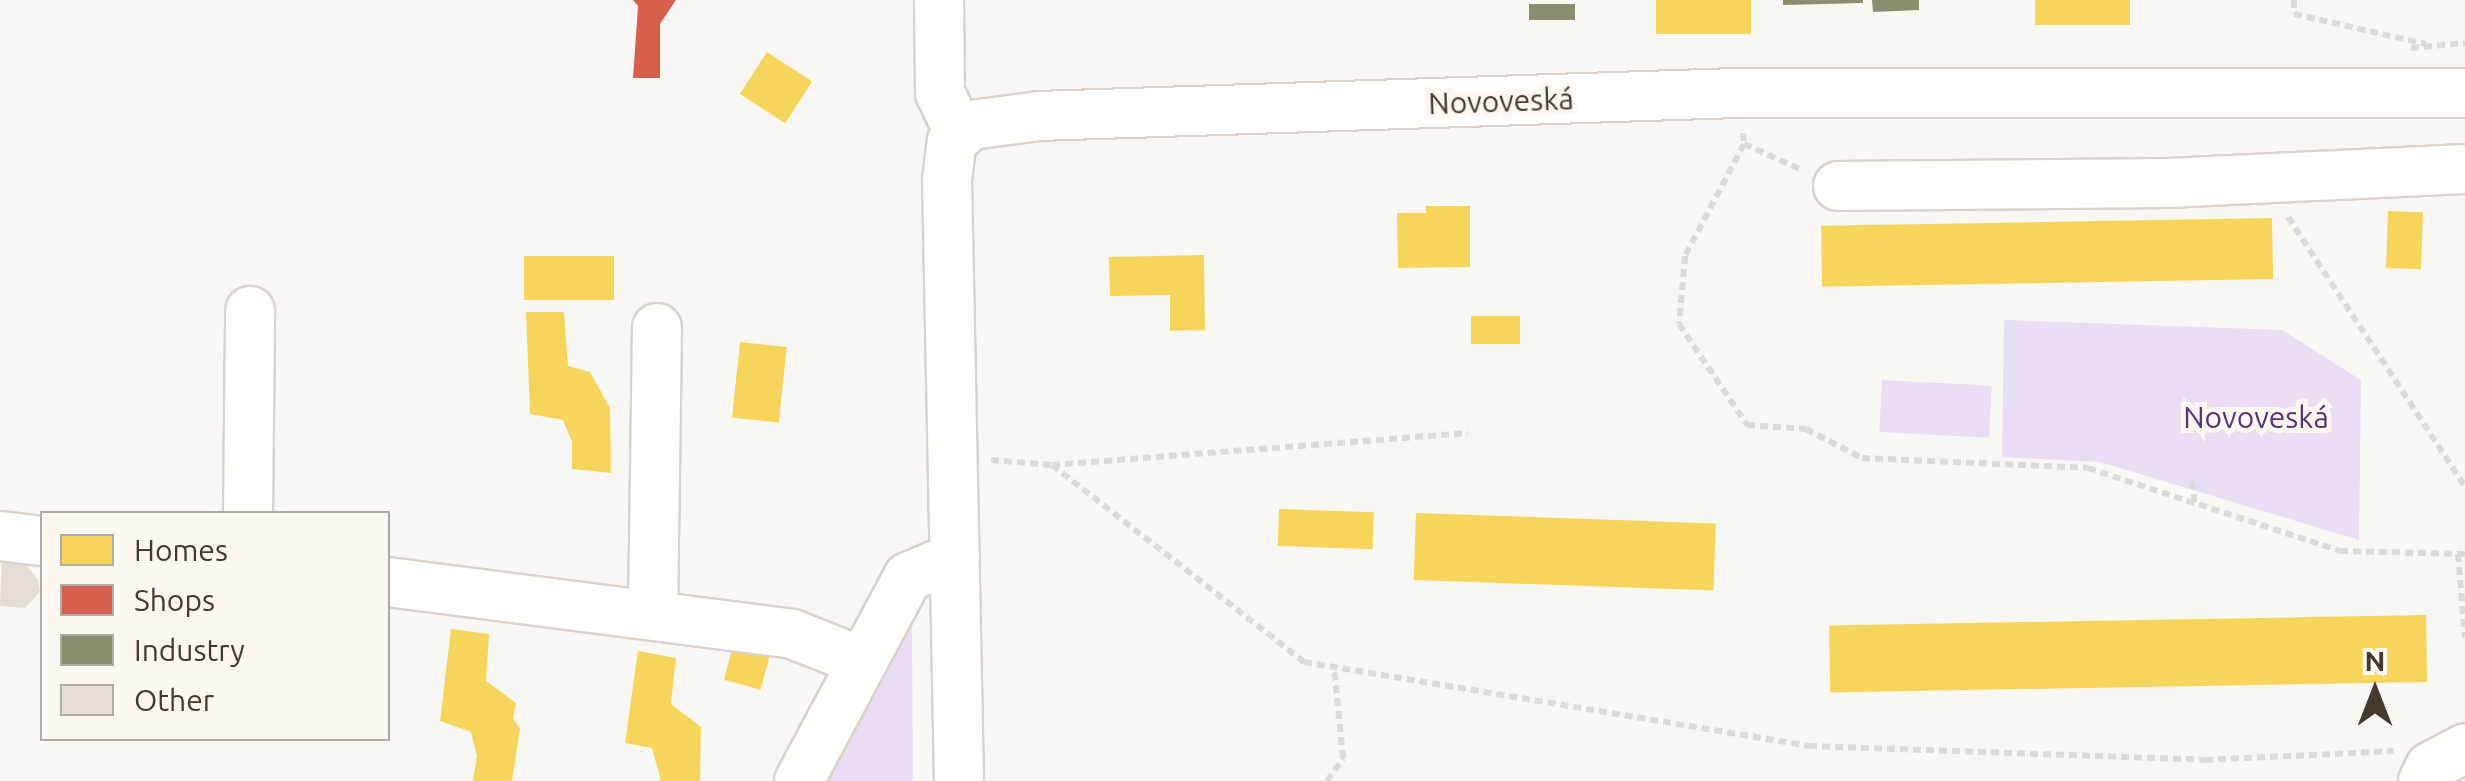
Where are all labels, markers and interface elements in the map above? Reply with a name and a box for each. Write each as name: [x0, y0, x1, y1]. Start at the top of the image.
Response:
street label: Novoveská: [1428, 80, 1574, 122]
park label: Novoveská: [2183, 399, 2329, 435]
legend: [40, 511, 390, 741]
text: Homes: [134, 533, 228, 567]
text: Shops: [134, 583, 215, 617]
text: Industry: [134, 633, 245, 667]
north arrow: [2325, 641, 2425, 741]
text: N: [2365, 645, 2385, 676]
text: Other: [134, 683, 214, 717]

